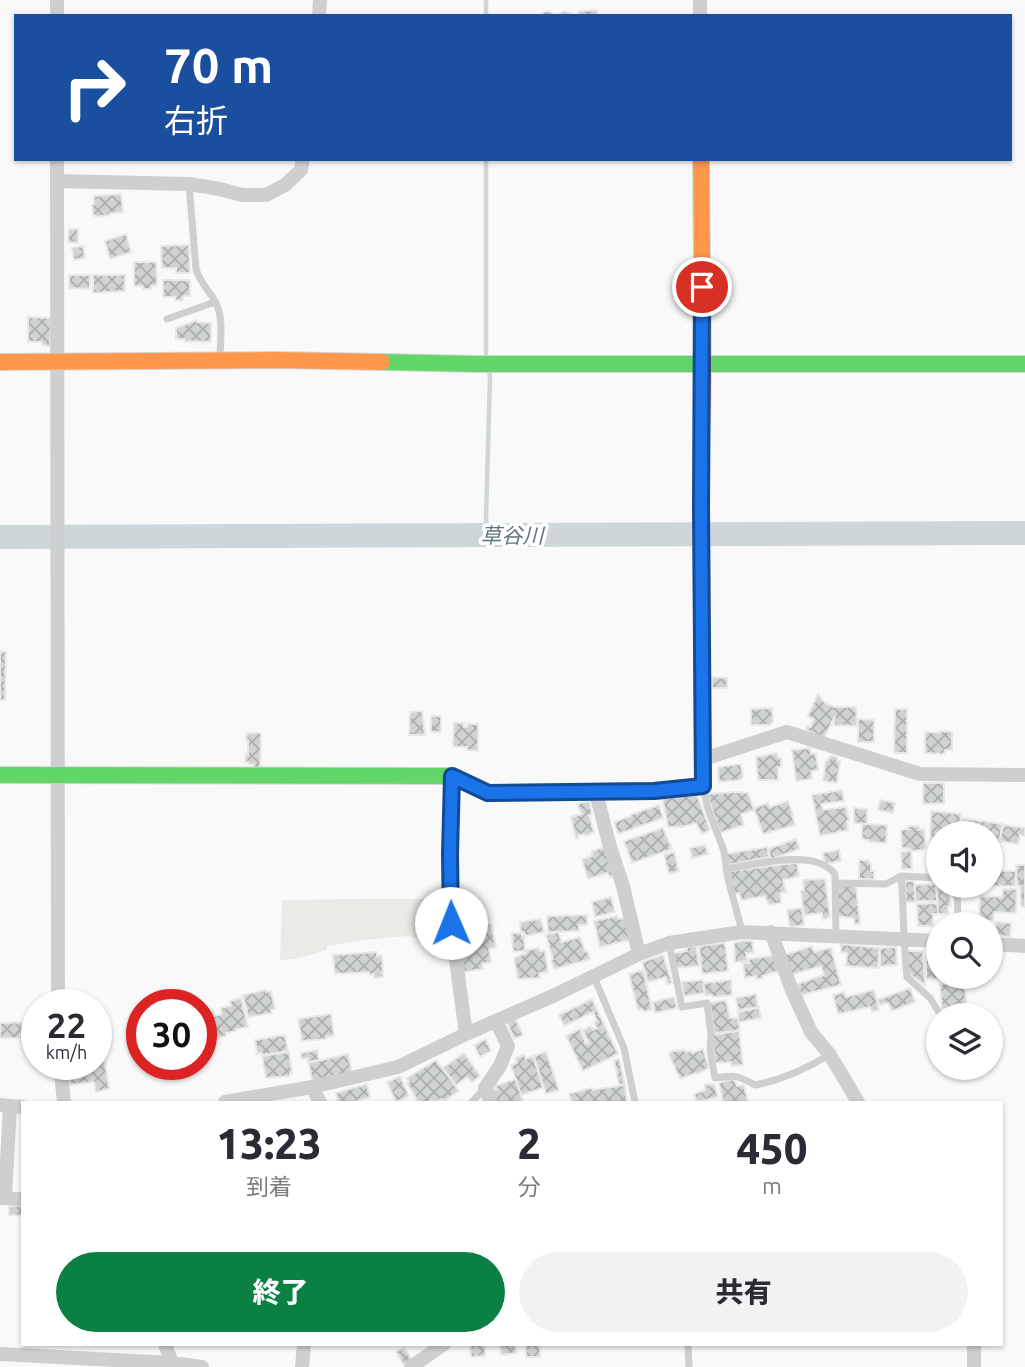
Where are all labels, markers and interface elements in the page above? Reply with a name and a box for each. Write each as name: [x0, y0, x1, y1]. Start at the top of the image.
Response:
text: 70 m: [164, 37, 273, 92]
icon: right: [49, 42, 140, 133]
text: 右折: [164, 102, 228, 138]
pin: [672, 257, 732, 317]
icon: arrive: [683, 268, 721, 306]
water label: 草谷川: [481, 523, 545, 547]
map controls: [926, 821, 1003, 1080]
button: sound: [926, 821, 1003, 898]
position arrow: [414, 886, 488, 960]
button: search: [926, 912, 1003, 989]
speed limit sign: 30: [126, 989, 217, 1080]
button: layers: [926, 1003, 1003, 1080]
text: 22: [47, 1005, 86, 1045]
text: km/h: [46, 1042, 87, 1062]
text: 13:23: [217, 1120, 322, 1167]
text: 2: [517, 1120, 541, 1167]
text: 450: [736, 1125, 807, 1172]
text: m: [762, 1173, 782, 1198]
text: 到着: [246, 1174, 292, 1199]
text: 分: [518, 1174, 541, 1199]
button: 終了: [56, 1252, 505, 1332]
button: 共有: [519, 1252, 968, 1332]

